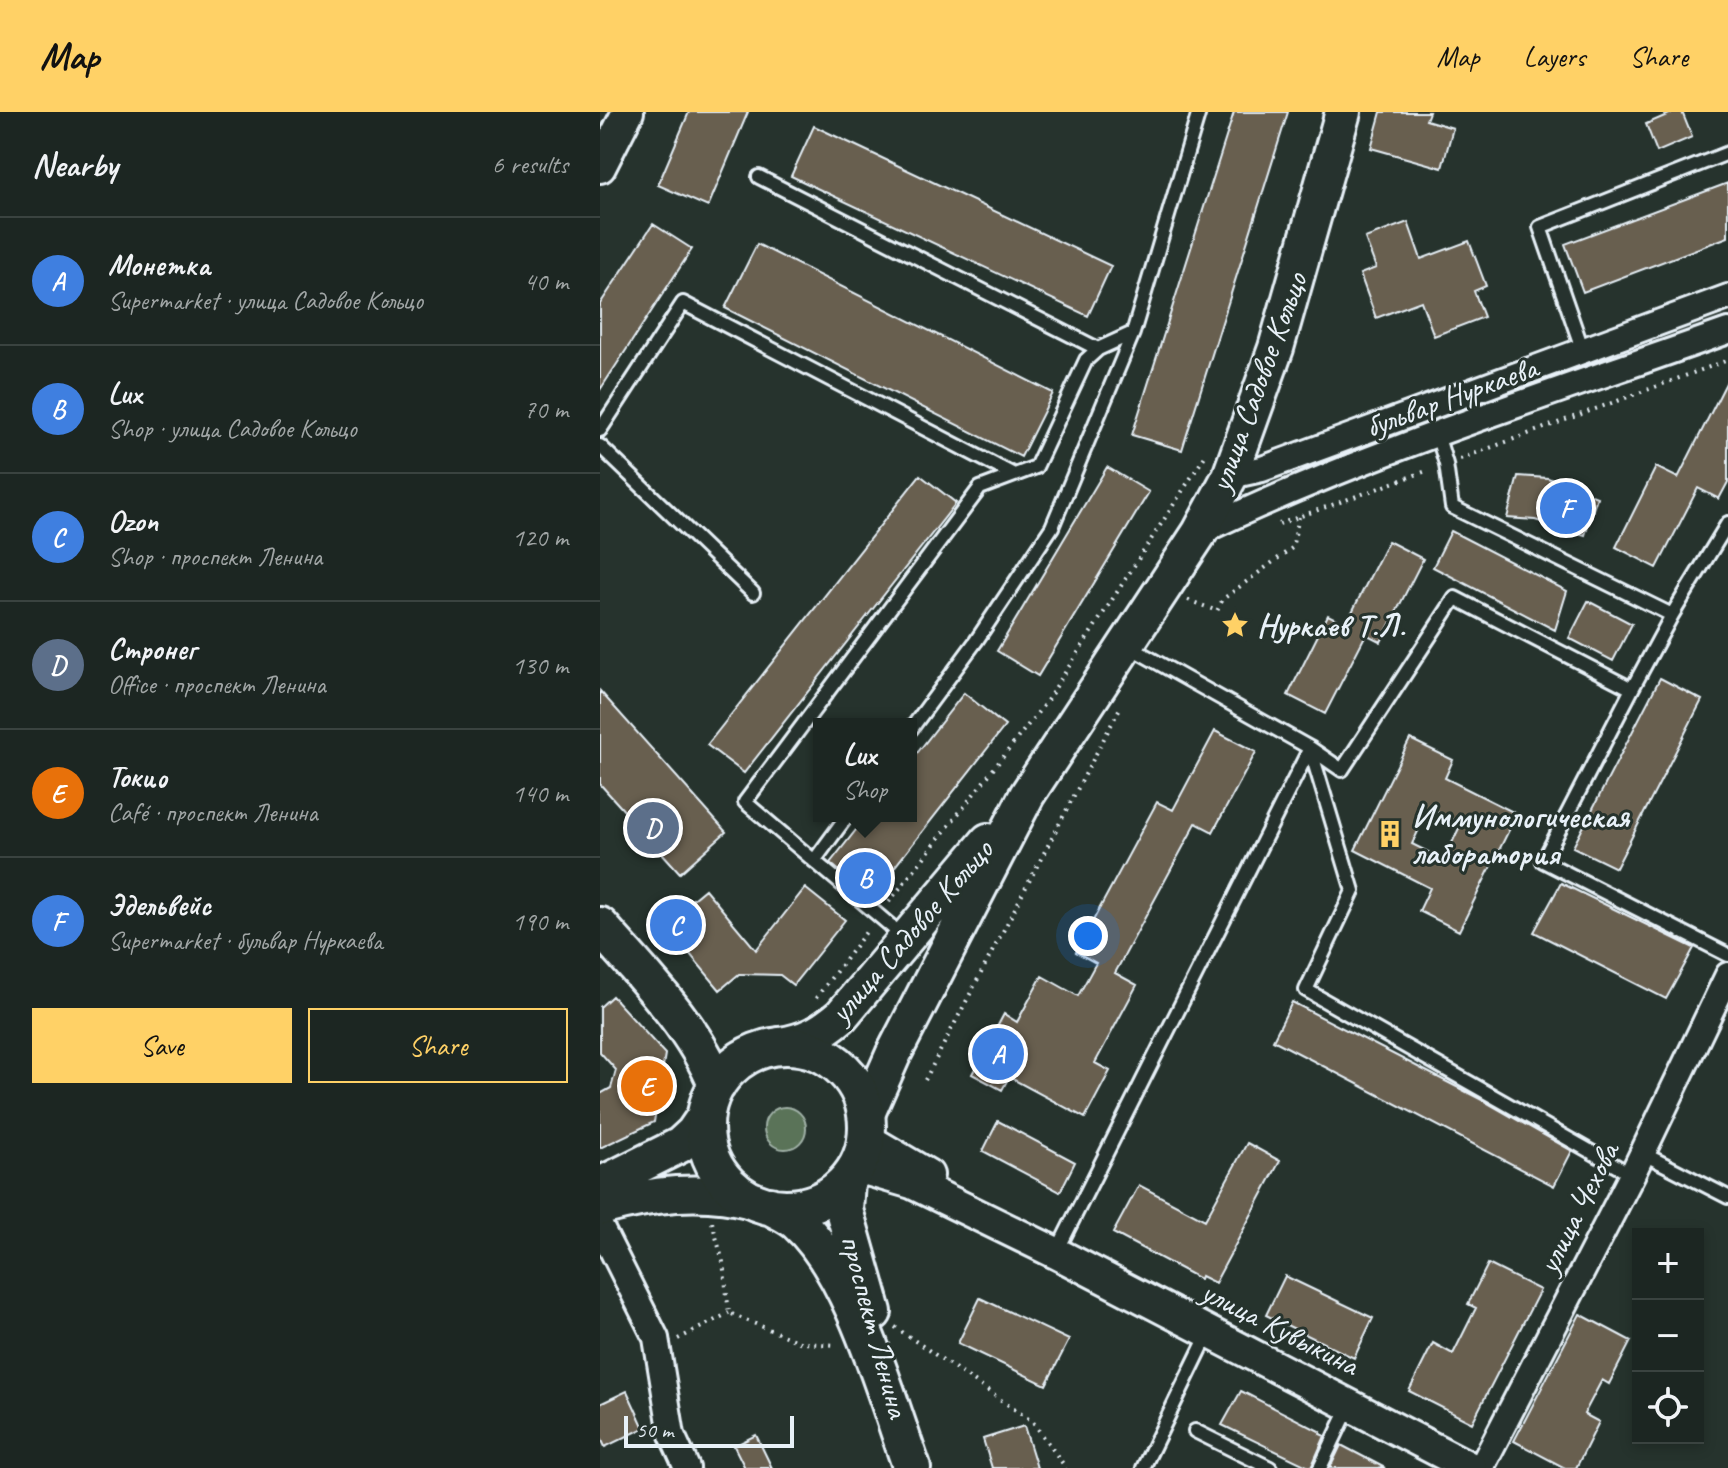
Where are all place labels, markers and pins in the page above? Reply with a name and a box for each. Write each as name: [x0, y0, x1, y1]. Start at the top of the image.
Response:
pin: F: [1540, 478, 1592, 538]
place label: Нуркаев Т.Л.: [1257, 605, 1406, 646]
place icon: Нуркаев Т.Л.: [1220, 610, 1250, 640]
place label: Иммунологическая лаборатория: [1412, 796, 1631, 874]
pin: D: [627, 798, 679, 858]
building icon: Иммунологическая лаборатория: [1375, 819, 1405, 849]
pin: B: [839, 848, 891, 908]
pin: C: [650, 895, 702, 955]
pin: A: [972, 1024, 1024, 1084]
pin: E: [621, 1056, 673, 1116]

